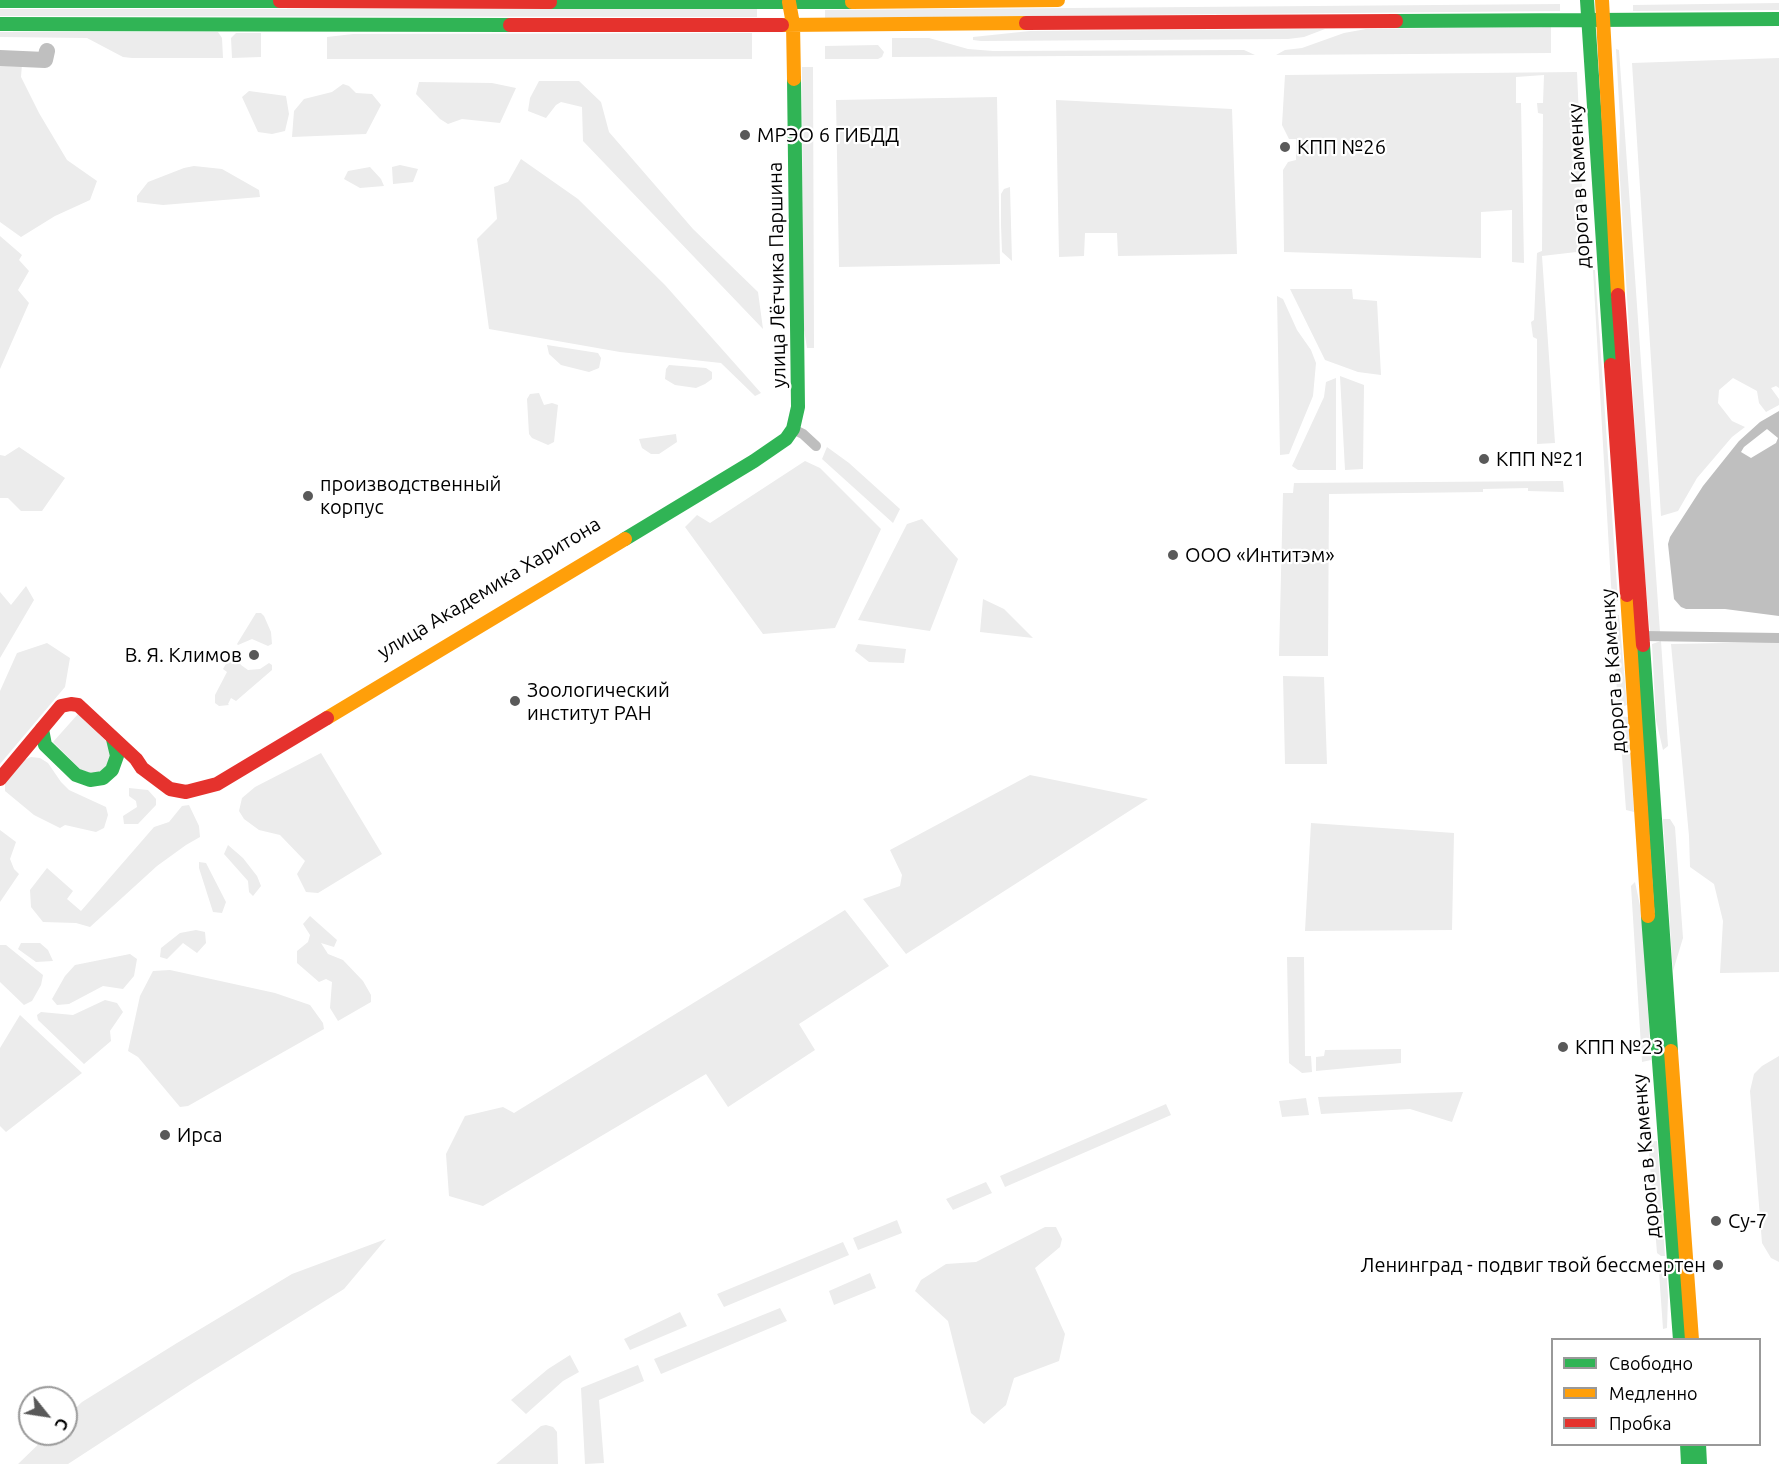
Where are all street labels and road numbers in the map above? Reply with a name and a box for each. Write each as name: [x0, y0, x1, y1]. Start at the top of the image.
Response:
street label: дорога в Каменку: [1563, 103, 1595, 269]
street label: улица Лётчика Паршина: [763, 162, 791, 388]
street label: улица Академика Харитона: [373, 512, 605, 664]
street label: дорога в Каменку: [1595, 588, 1631, 754]
street label: дорога в Каменку: [1627, 1073, 1665, 1239]

